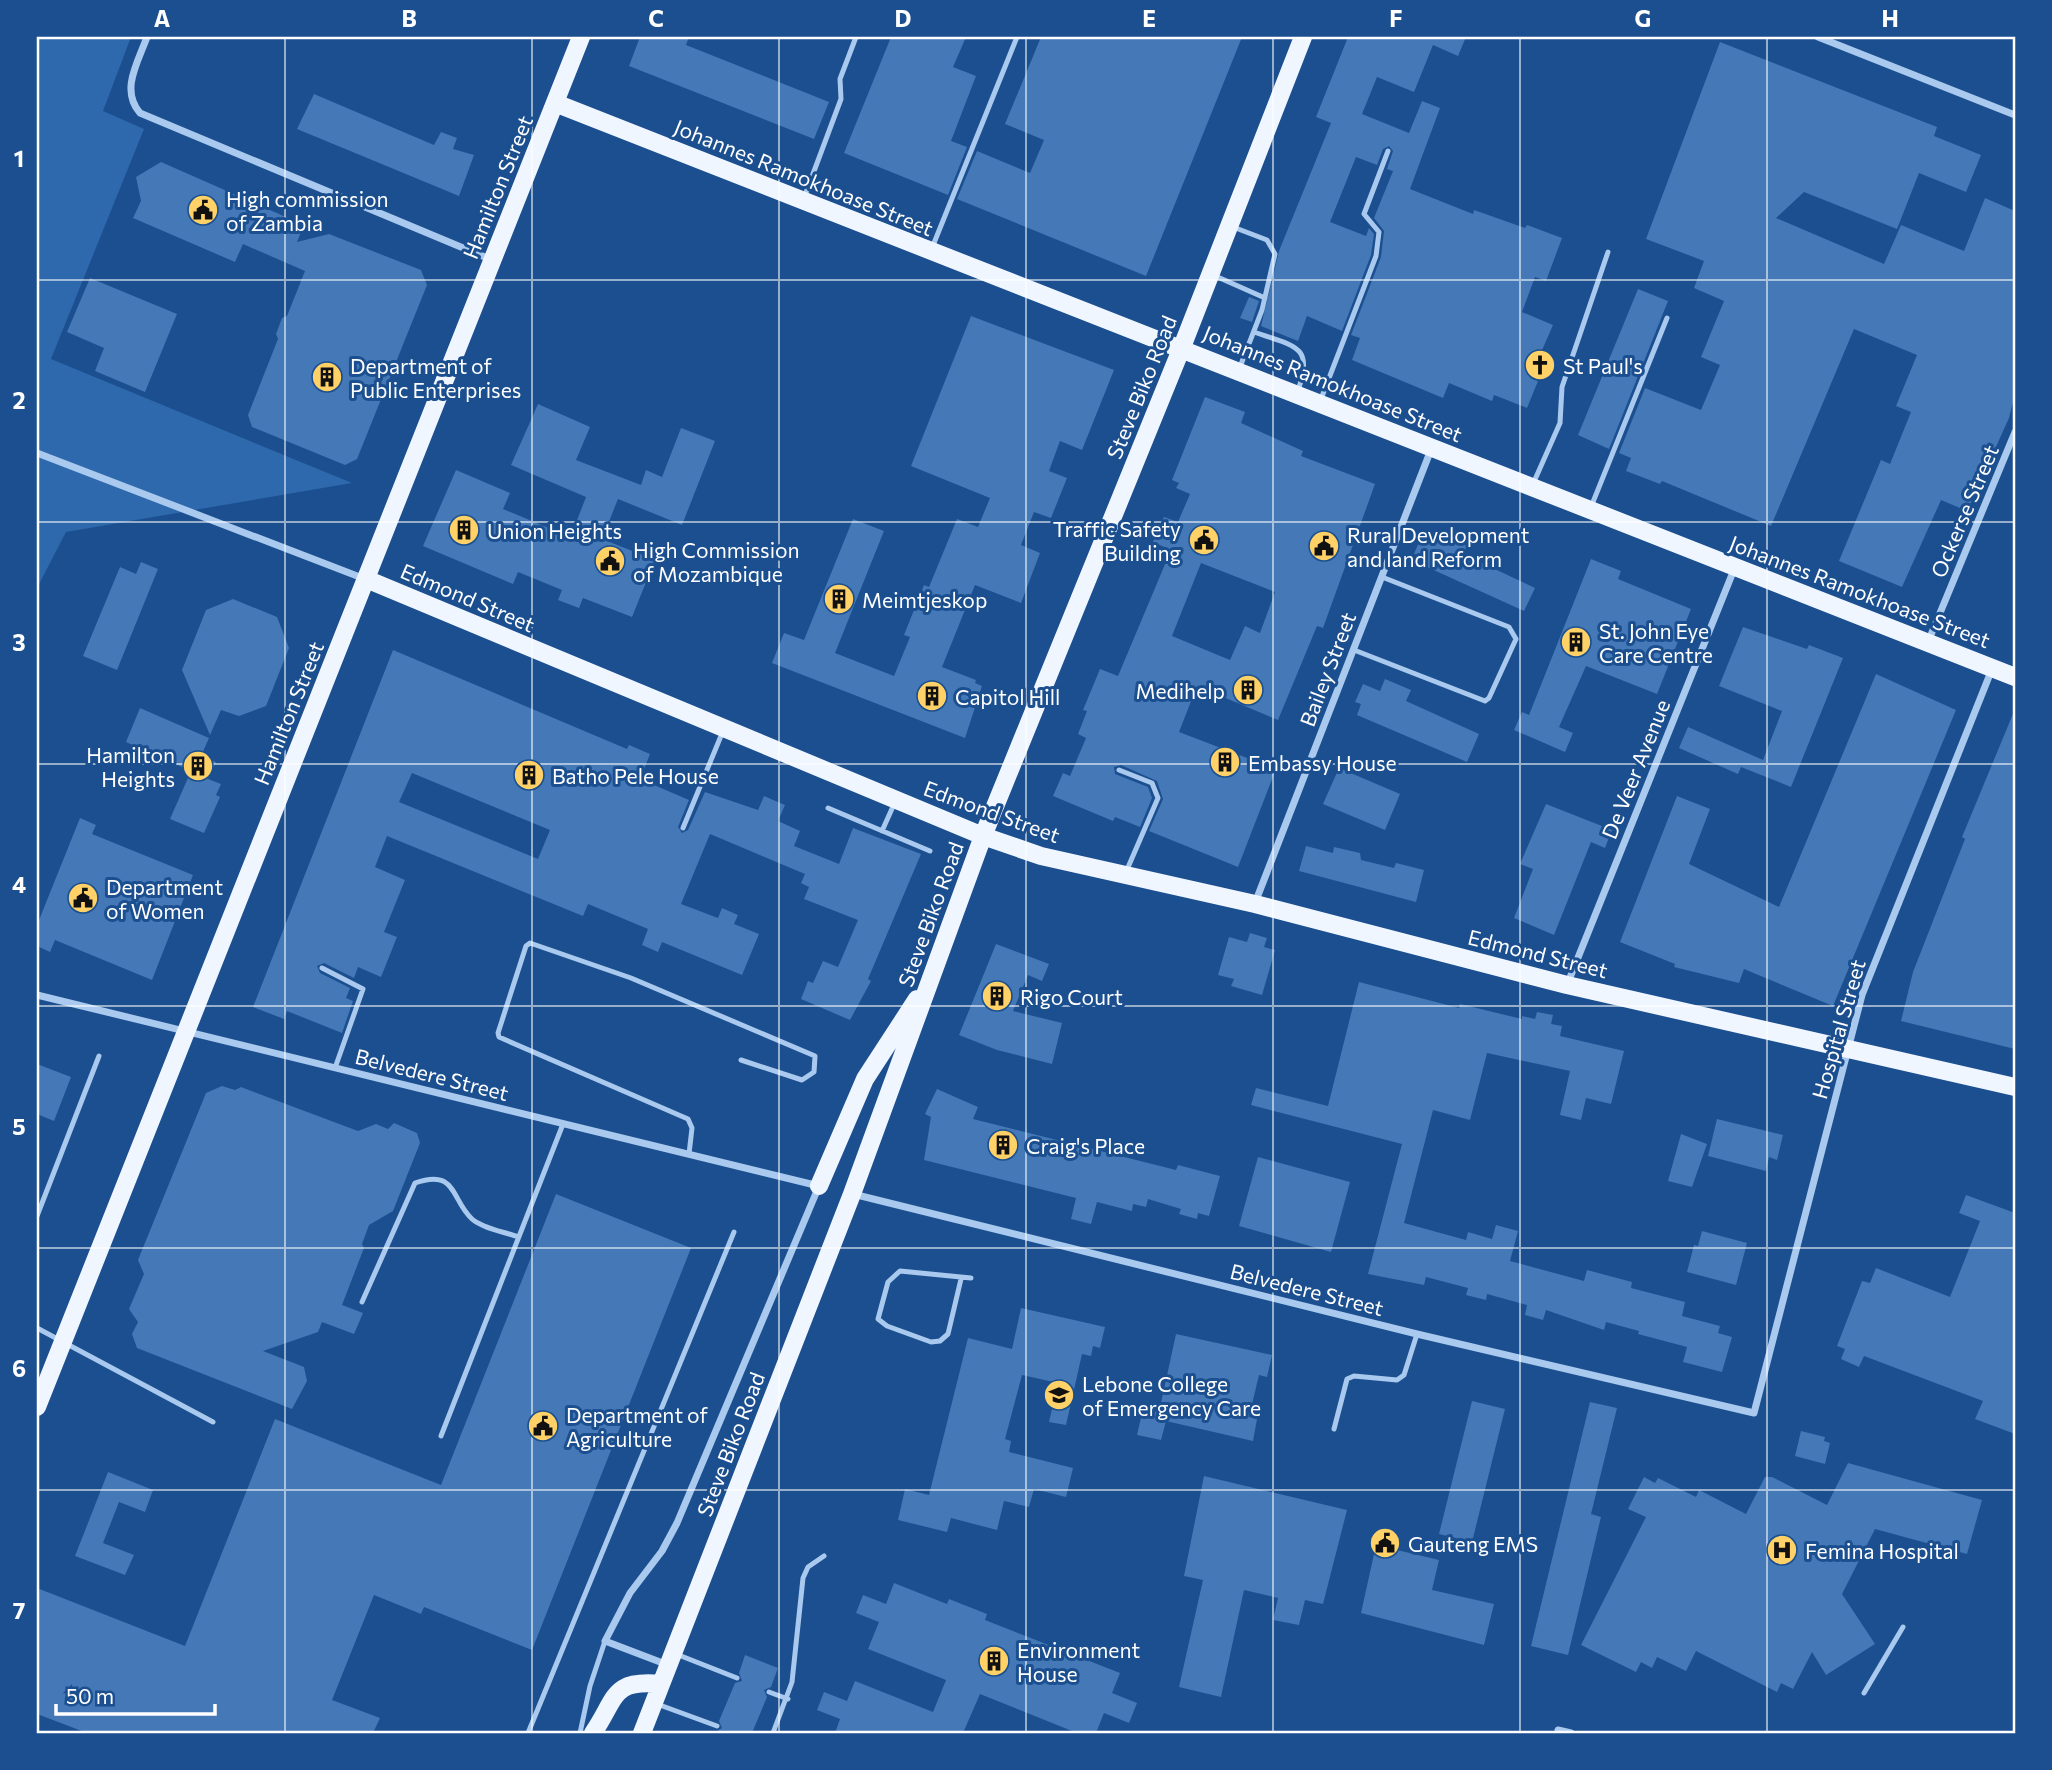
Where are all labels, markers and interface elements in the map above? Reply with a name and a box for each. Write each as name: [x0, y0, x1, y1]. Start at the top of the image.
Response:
text: A: [154, 4, 171, 32]
text: B: [401, 4, 417, 32]
text: C: [648, 4, 664, 32]
text: D: [895, 4, 912, 32]
text: E: [1142, 4, 1156, 32]
text: F: [1389, 4, 1403, 32]
text: G: [1635, 4, 1651, 32]
text: H: [1881, 4, 1899, 32]
street label: Hamilton Street: [457, 112, 537, 262]
street label: Johannes Ramokhoase Street: [671, 113, 937, 241]
text: 1: [14, 144, 24, 172]
place label: High commission of Zambia: [226, 186, 389, 235]
public building icon: High commission of Zambia: [186, 193, 220, 227]
street label: Steve Biko Road: [1101, 312, 1181, 462]
street label: Johannes Ramokhoase Street: [1200, 319, 1466, 447]
church icon: St Paul's: [1523, 348, 1557, 382]
place label: Department of Public Enterprises: [350, 353, 521, 402]
place label: St Paul's: [1563, 353, 1643, 378]
building icon: Department of Public Enterprises: [310, 360, 344, 394]
text: 2: [12, 386, 26, 414]
street label: Ockerse Street: [1925, 441, 2003, 581]
building icon: Union Heights: [447, 513, 481, 547]
place label: Traffic Safety Building: [1053, 516, 1181, 565]
place label: Union Heights: [487, 518, 622, 543]
place label: Rural Development and land Reform: [1347, 522, 1529, 571]
public building icon: Traffic Safety Building: [1187, 523, 1221, 557]
public building icon: Rural Development and land Reform: [1307, 529, 1341, 563]
street label: Johannes Ramokhoase Street: [1726, 530, 1994, 652]
place label: High Commission of Mozambique: [633, 537, 800, 586]
public building icon: High Commission of Mozambique: [593, 544, 627, 578]
street label: Edmond Street: [397, 558, 539, 636]
building icon: Meimtjeskop: [822, 582, 856, 616]
place label: Meimtjeskop: [862, 587, 987, 612]
street label: Bailey Street: [1294, 608, 1360, 730]
place label: St. John Eye Care Centre: [1599, 618, 1713, 667]
building icon: St. John Eye Care Centre: [1559, 625, 1593, 659]
text: 3: [12, 628, 26, 656]
street label: Hamilton Street: [248, 638, 328, 788]
building icon: Medihelp: [1231, 673, 1265, 707]
place label: Medihelp: [1135, 678, 1225, 703]
building icon: Capitol Hill: [915, 679, 949, 713]
place label: Capitol Hill: [955, 684, 1060, 709]
street label: De Veer Avenue: [1596, 696, 1674, 842]
place label: Hamilton Heights: [86, 742, 175, 791]
building icon: Embassy House: [1208, 745, 1242, 779]
building icon: Hamilton Heights: [181, 749, 215, 783]
place label: Embassy House: [1248, 750, 1397, 775]
building icon: Batho Pele House: [512, 758, 546, 792]
place label: Batho Pele House: [552, 763, 719, 788]
street label: Edmond Street: [921, 775, 1063, 847]
street label: Steve Biko Road: [892, 838, 968, 990]
text: 4: [12, 870, 26, 898]
place label: Department of Women: [106, 874, 223, 923]
public building icon: Department of Women: [66, 881, 100, 915]
street label: Edmond Street: [1466, 924, 1610, 982]
street label: Hospital Street: [1806, 956, 1870, 1102]
building icon: Rigo Court: [980, 979, 1014, 1013]
place label: Rigo Court: [1020, 984, 1123, 1009]
street label: Belvedere Street: [353, 1043, 511, 1105]
text: 5: [12, 1112, 26, 1140]
building icon: Craig's Place: [986, 1128, 1020, 1162]
place label: Craig's Place: [1026, 1133, 1145, 1158]
street label: Belvedere Street: [1228, 1258, 1386, 1320]
text: 6: [12, 1354, 26, 1382]
street label: Steve Biko Road: [691, 1368, 769, 1520]
place label: Lebone College of Emergency Care: [1082, 1371, 1261, 1420]
school or university icon: Lebone College of Emergency Care: [1042, 1378, 1076, 1412]
place label: Department of Agriculture: [566, 1402, 708, 1451]
public building icon: Department of Agriculture: [526, 1409, 560, 1443]
public building icon: Gauteng EMS: [1368, 1526, 1402, 1560]
place label: Gauteng EMS: [1408, 1531, 1538, 1556]
hospital icon: Femina Hospital: [1765, 1533, 1799, 1567]
place label: Femina Hospital: [1805, 1538, 1959, 1563]
text: 7: [13, 1596, 25, 1624]
place label: Environment House: [1017, 1637, 1140, 1686]
building icon: Environment House: [977, 1644, 1011, 1678]
scale bar: [56, 1672, 215, 1716]
text: 50 m: [66, 1683, 114, 1708]

